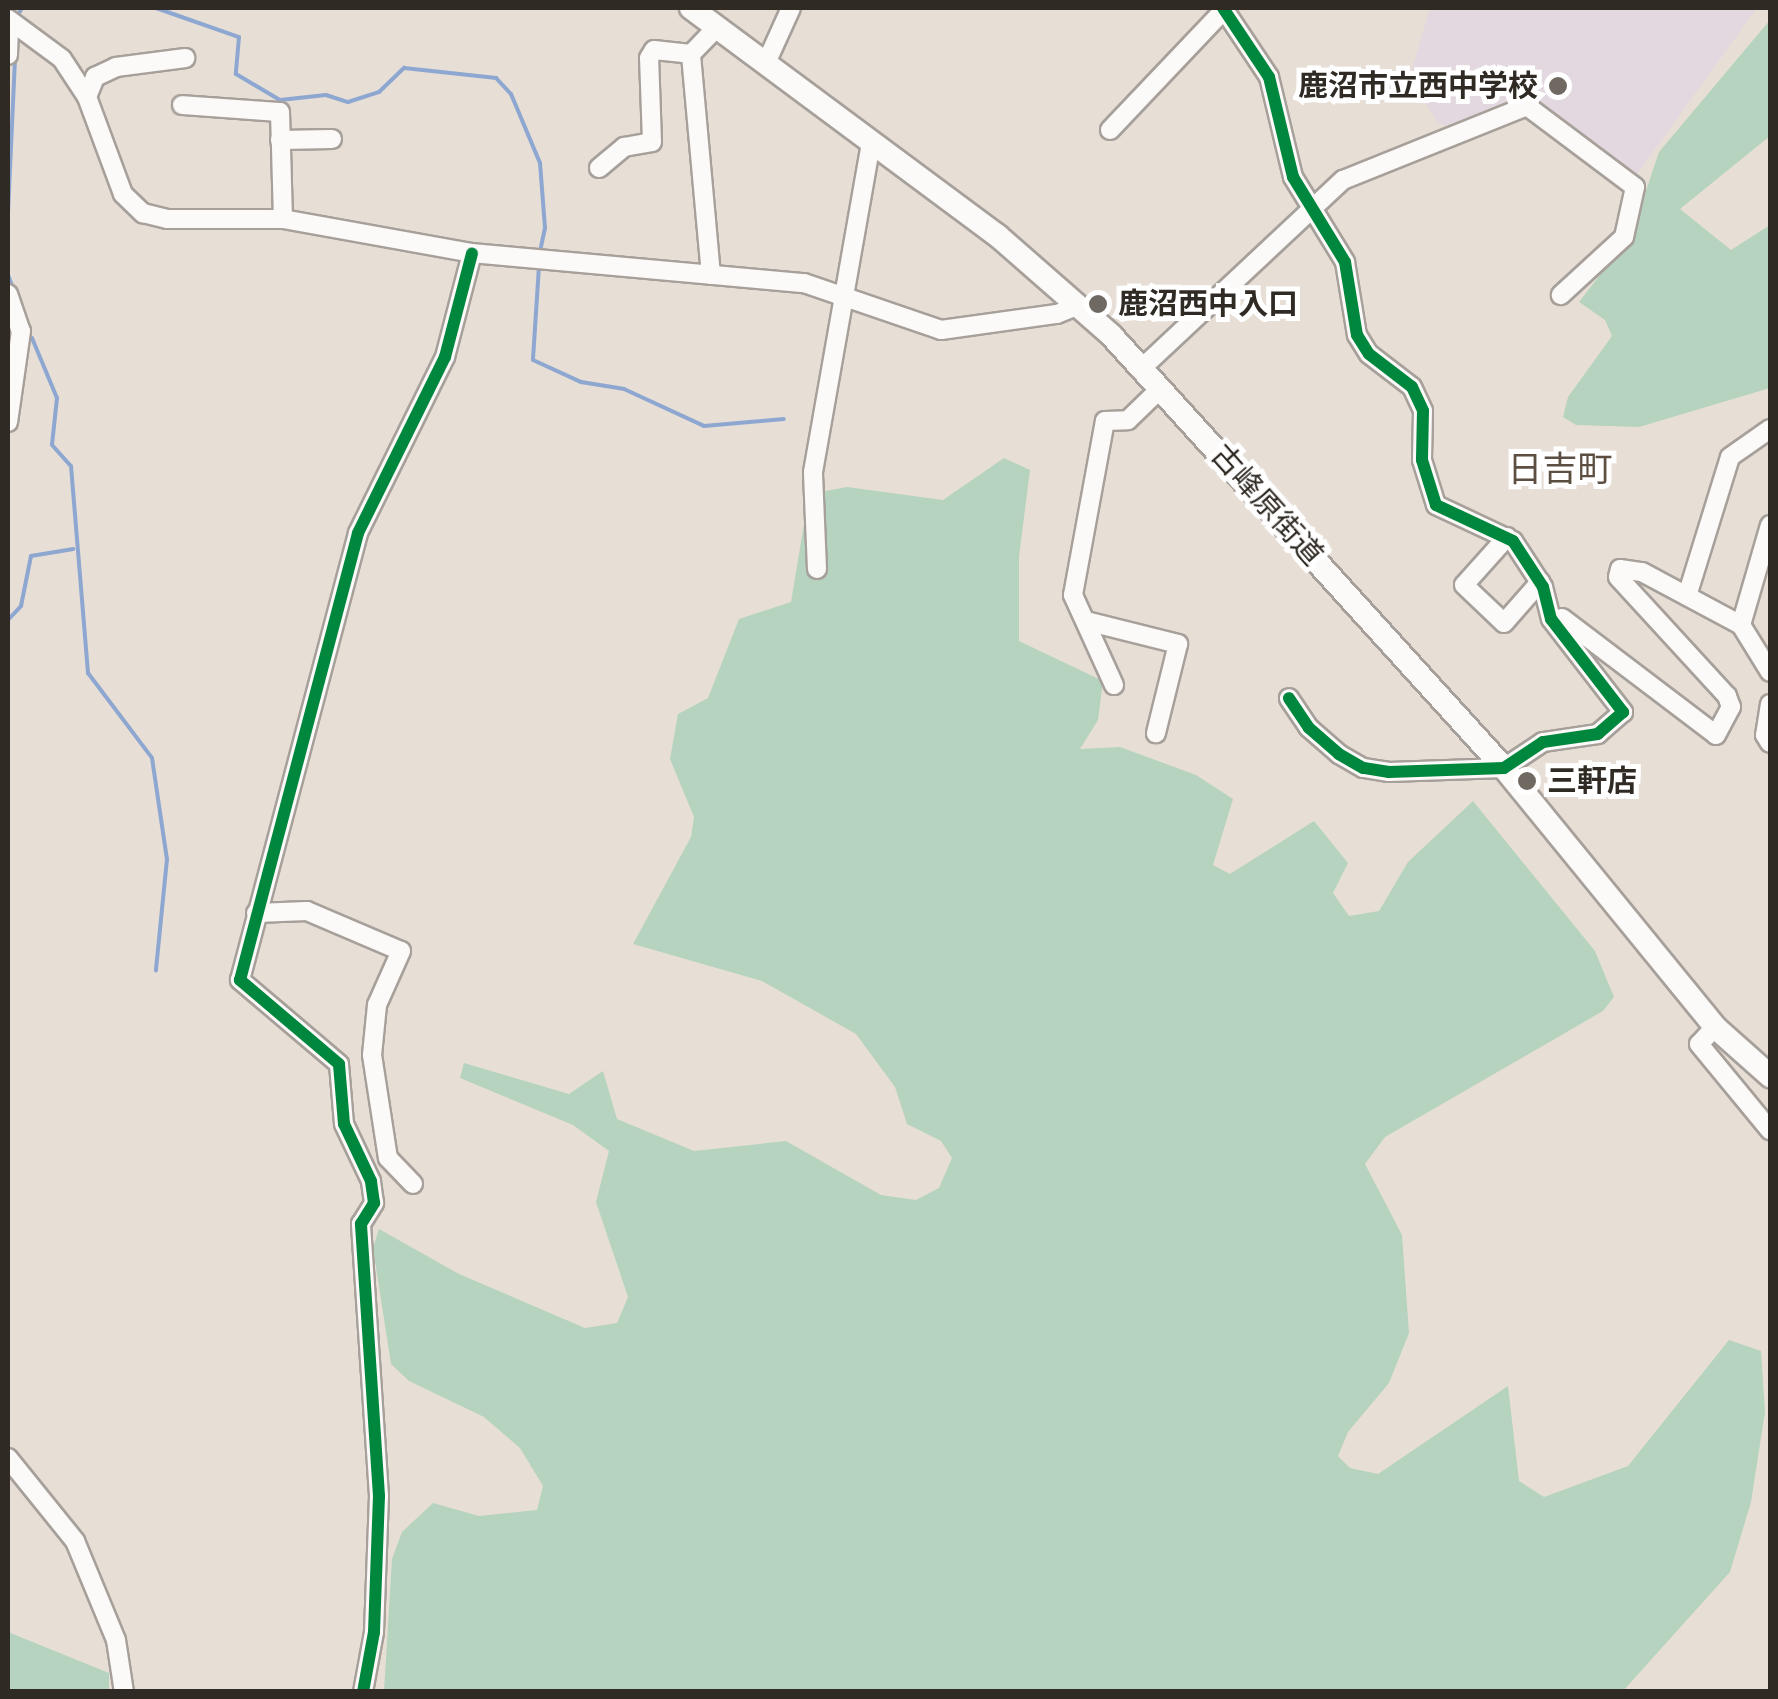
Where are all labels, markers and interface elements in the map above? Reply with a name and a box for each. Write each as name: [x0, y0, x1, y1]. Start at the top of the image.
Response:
place label: 鹿沼市立西中学校: [1298, 68, 1538, 104]
marker: 鹿沼市立西中学校: [1547, 75, 1569, 97]
place label: 鹿沼西中入口: [1118, 286, 1298, 322]
marker: 鹿沼西中入口: [1087, 293, 1109, 315]
street label: 古峰原街道: [1203, 437, 1331, 573]
district label: 日吉町: [1508, 448, 1612, 490]
place label: 三軒店: [1547, 763, 1637, 799]
marker: 三軒店: [1516, 770, 1538, 792]

